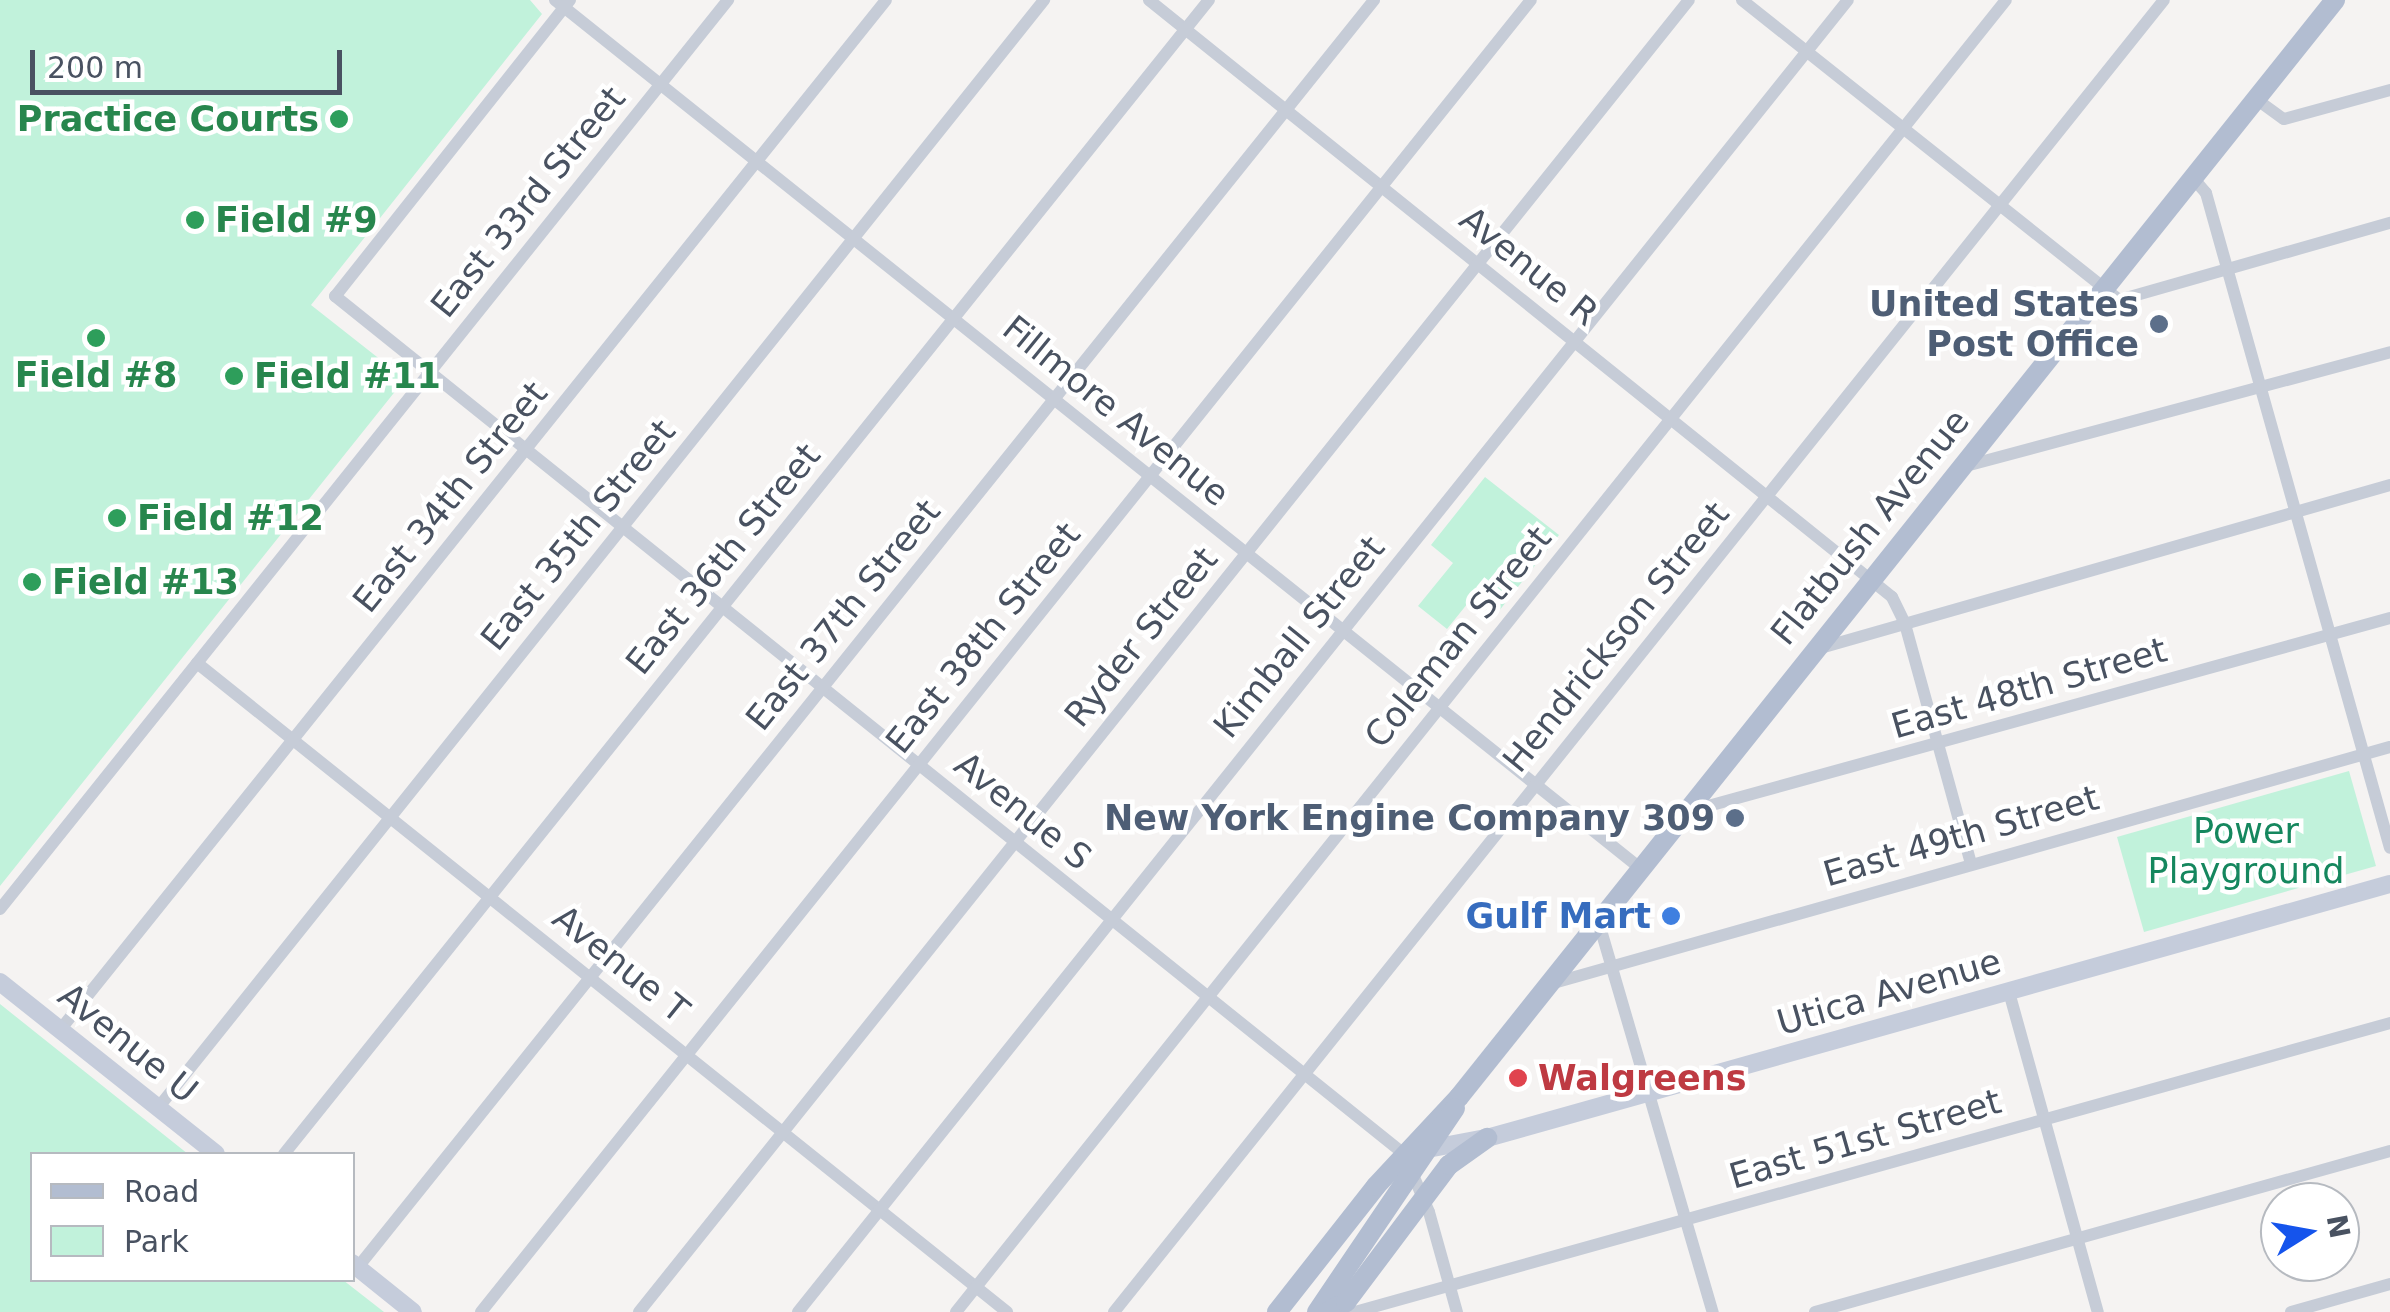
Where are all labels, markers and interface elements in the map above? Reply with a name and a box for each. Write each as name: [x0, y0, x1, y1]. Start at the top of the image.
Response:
scale bar: [35, 30, 348, 92]
text: 200 m: [47, 50, 143, 85]
street label: East 33rd Street: [422, 78, 634, 326]
place label: Practice Courts: [17, 98, 319, 140]
marker: Practice Courts: [328, 108, 350, 130]
street label: Avenue R: [1451, 198, 1607, 334]
place label: Field #9: [215, 199, 378, 241]
marker: Field #9: [184, 209, 206, 231]
place label: United States Post Office: [1869, 283, 2139, 365]
street label: Fillmore Avenue: [995, 307, 1237, 515]
marker: United States Post Office: [2148, 313, 2170, 335]
marker: Field #8: [85, 327, 107, 349]
place label: Field #8: [15, 354, 177, 396]
place label: Field #11: [254, 355, 441, 397]
marker: Field #11: [223, 365, 245, 387]
street label: East 34th Street: [344, 373, 556, 621]
street label: Flatbush Avenue: [1762, 401, 1978, 653]
street label: East 35th Street: [472, 411, 684, 659]
street label: East 36th Street: [617, 435, 829, 683]
street label: East 37th Street: [737, 491, 949, 739]
street label: Hendrickson Street: [1494, 494, 1738, 780]
place label: Field #12: [137, 497, 324, 539]
marker: Field #12: [106, 507, 128, 529]
street label: East 38th Street: [877, 514, 1089, 762]
street label: Coleman Street: [1356, 518, 1560, 756]
street label: Kimball Street: [1205, 528, 1393, 746]
street label: Ryder Street: [1056, 539, 1226, 735]
place label: Field #13: [52, 561, 239, 603]
marker: Field #13: [21, 571, 43, 593]
street label: East 48th Street: [1886, 629, 2172, 747]
street label: Avenue S: [946, 743, 1100, 879]
street label: East 49th Street: [1818, 777, 2104, 895]
place label: New York Engine Company 309: [1104, 797, 1715, 839]
marker: New York Engine Company 309: [1724, 807, 1746, 829]
park label: Power Playground: [2148, 810, 2344, 892]
place label: Gulf Mart: [1466, 895, 1651, 937]
street label: Avenue T: [545, 897, 697, 1031]
marker: Gulf Mart: [1660, 905, 1682, 927]
street label: Utica Avenue: [1772, 940, 2006, 1044]
street label: Avenue U: [50, 974, 206, 1112]
place label: Walgreens: [1538, 1057, 1747, 1099]
marker: Walgreens: [1507, 1067, 1529, 1089]
street label: East 51st Street: [1724, 1080, 2006, 1198]
legend: [30, 1152, 355, 1282]
text: Road: [124, 1174, 199, 1209]
north arrow: [2260, 1182, 2360, 1282]
text: N: [2320, 1212, 2356, 1241]
text: Park: [124, 1224, 189, 1259]

